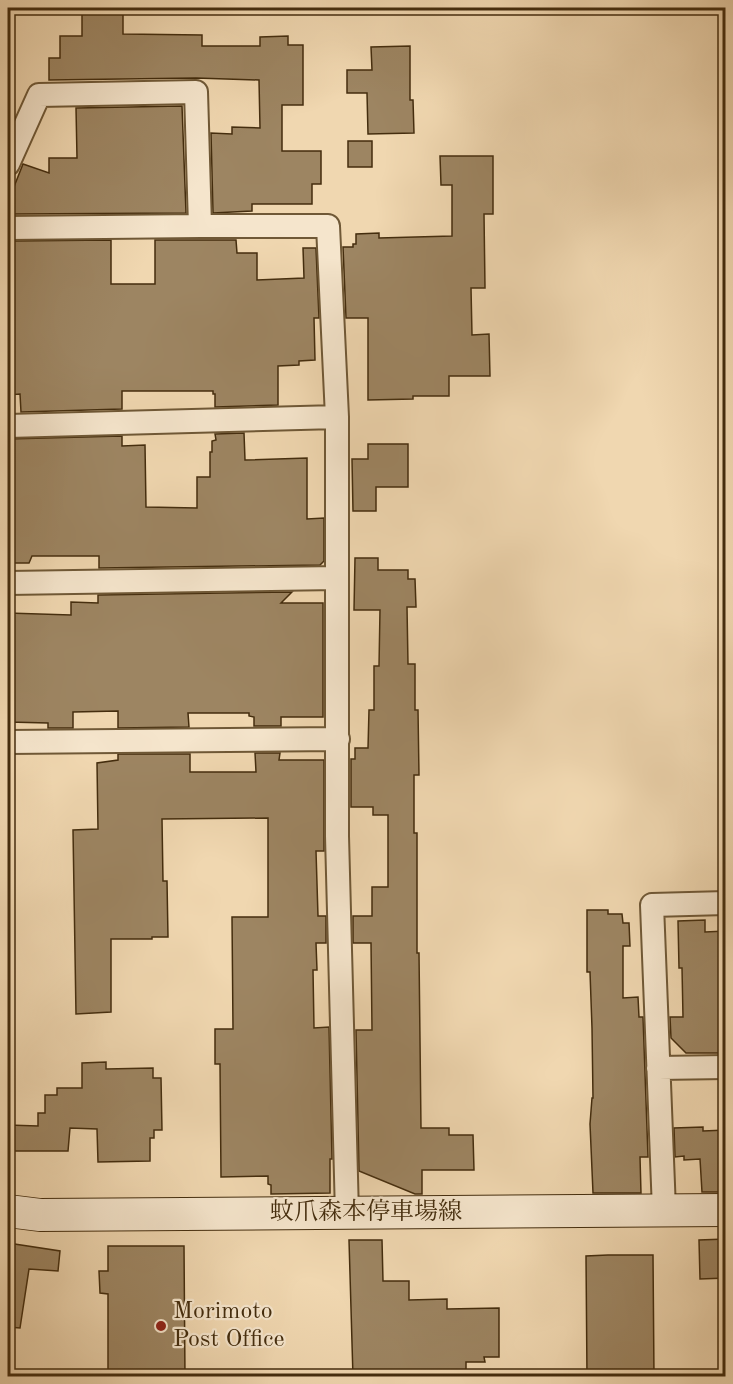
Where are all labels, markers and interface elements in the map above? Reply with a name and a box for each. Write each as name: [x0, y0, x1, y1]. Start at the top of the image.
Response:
street label: 蚊爪森本停車場線: [270, 1198, 462, 1225]
place label: Morimoto Post Office: [173, 1300, 284, 1352]
marker: Morimoto Post Office: [154, 1319, 168, 1333]

